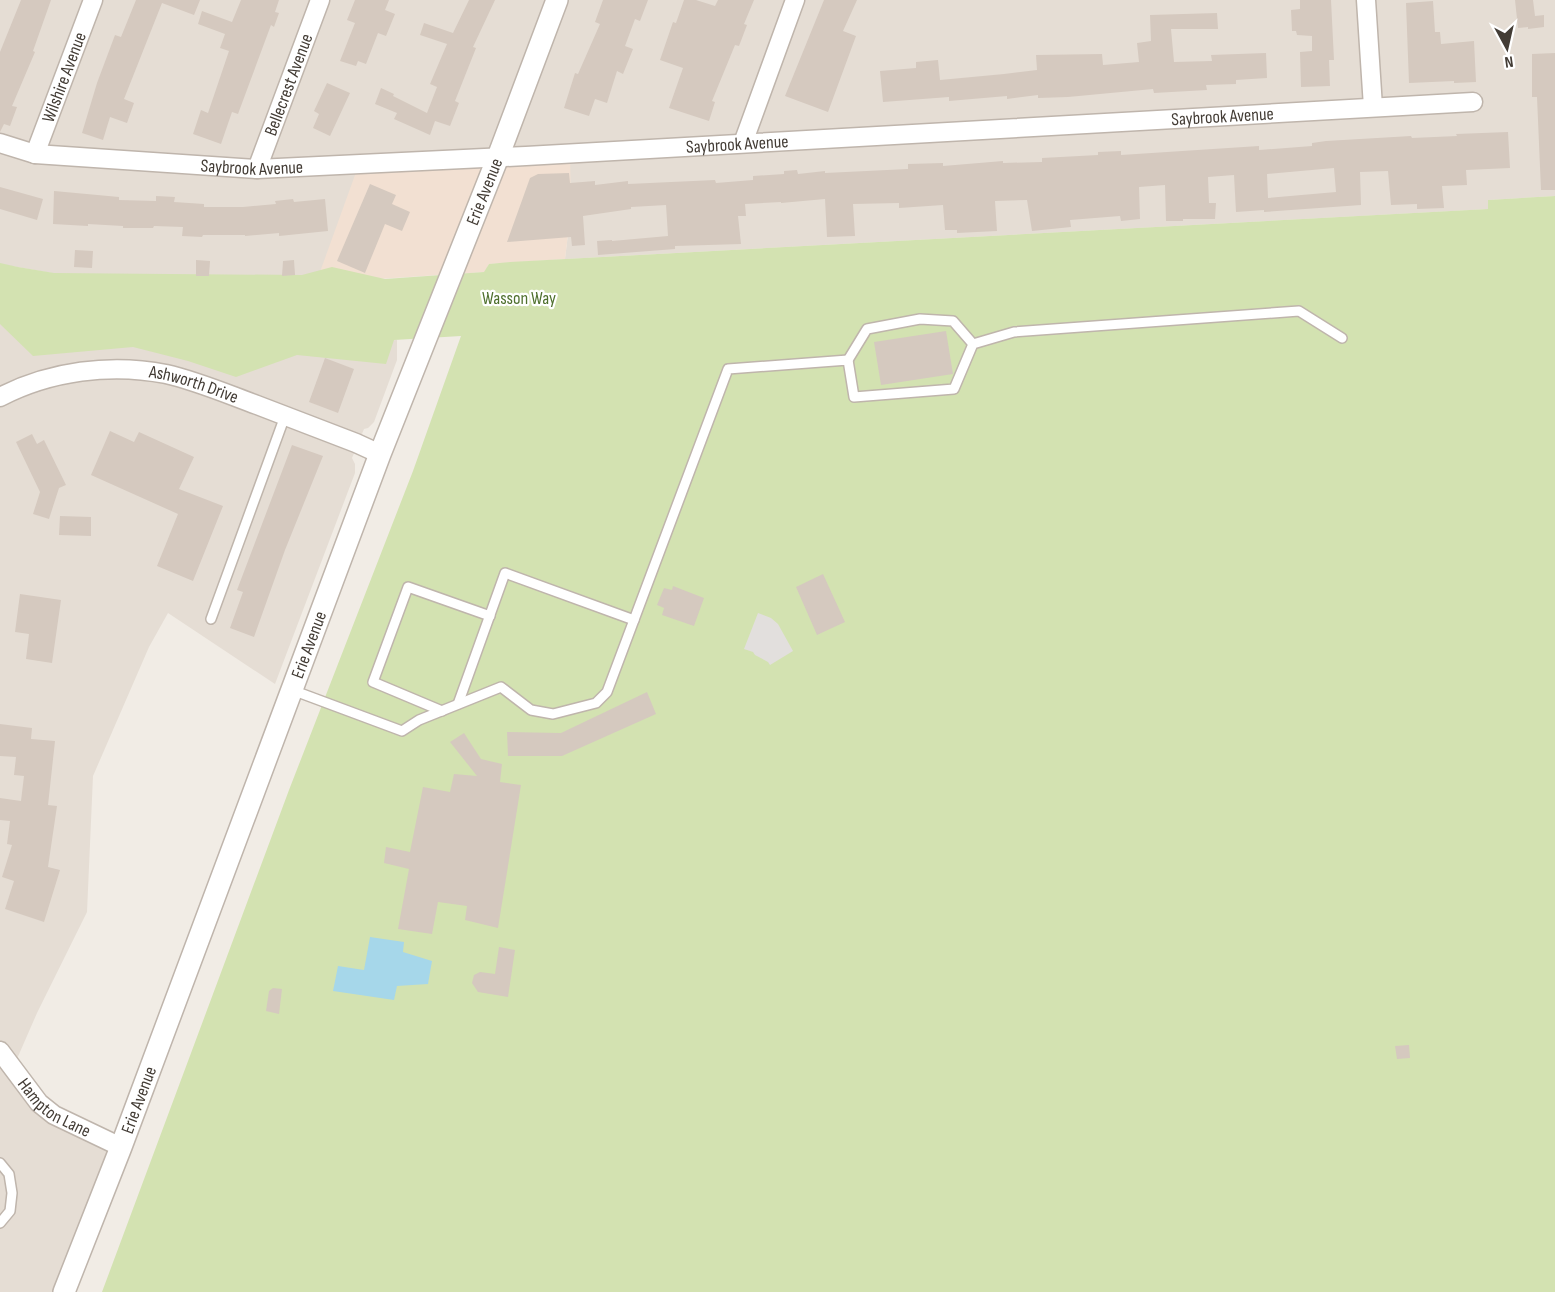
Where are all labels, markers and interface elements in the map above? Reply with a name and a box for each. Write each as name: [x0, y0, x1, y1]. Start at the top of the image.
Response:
north arrow: [1477, 18, 1537, 78]
street label: Wilshire Avenue: [38, 29, 91, 126]
street label: Bellecrest Avenue: [260, 31, 317, 139]
text: N: [1503, 51, 1514, 71]
street label: Saybrook Avenue: [1171, 103, 1274, 130]
street label: Saybrook Avenue: [685, 131, 789, 158]
street label: Saybrook Avenue: [200, 155, 304, 180]
street label: Erie Avenue: [462, 155, 507, 228]
park label: Wasson Way: [482, 288, 556, 309]
street label: Ashworth Drive: [147, 361, 241, 408]
street label: Erie Avenue: [287, 608, 331, 681]
street label: Erie Avenue: [117, 1064, 161, 1137]
street label: Hampton Lane: [13, 1074, 94, 1142]

